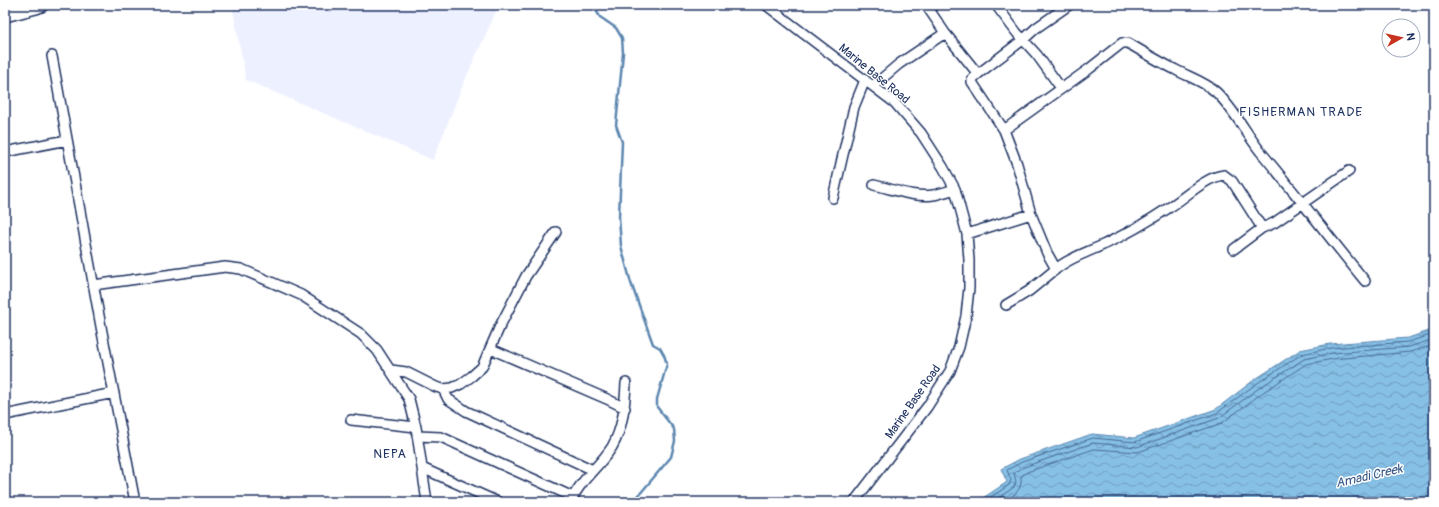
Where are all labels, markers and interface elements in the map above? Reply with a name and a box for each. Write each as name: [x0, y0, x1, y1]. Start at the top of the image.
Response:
north arrow: [1381, 18, 1421, 58]
text: N: [1403, 32, 1417, 42]
street label: Marine Base Road: [835, 41, 913, 107]
district label: FISHERMAN TRADE: [1239, 104, 1363, 120]
street label: Marine Base Road: [882, 362, 944, 442]
district label: NEPA: [373, 446, 407, 462]
water label: Amadi Creek: [1334, 460, 1405, 491]

